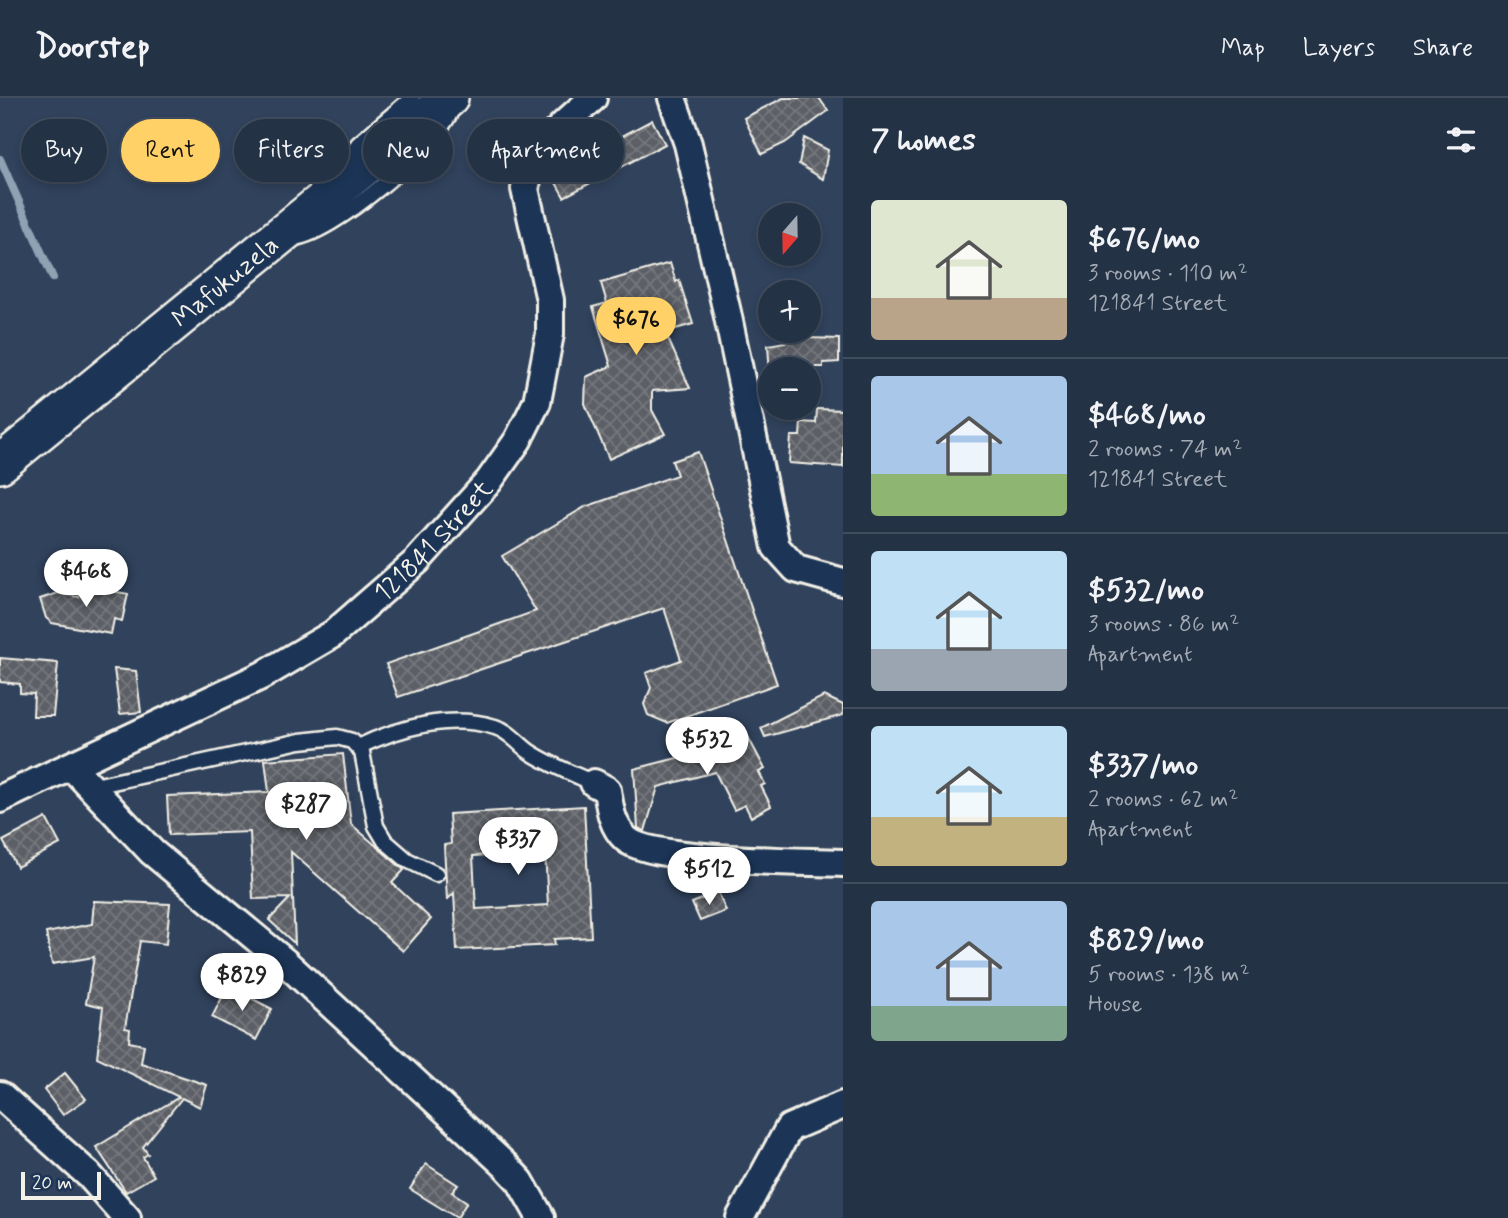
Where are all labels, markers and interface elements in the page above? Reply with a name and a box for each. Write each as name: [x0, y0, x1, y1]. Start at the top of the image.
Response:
text: Doorstep: [35, 26, 150, 70]
text: Map: [1221, 33, 1265, 64]
text: Layers: [1303, 33, 1375, 64]
text: Share: [1413, 33, 1473, 64]
chip: Buy: [21, 119, 107, 182]
chip: Rent: [121, 119, 220, 182]
chip: Filters: [234, 119, 349, 182]
chip: New: [363, 119, 453, 182]
chip: Apartment: [467, 119, 624, 182]
text: 7 homes: [871, 121, 976, 160]
icon: filters: [1442, 121, 1480, 159]
north arrow: [758, 203, 821, 266]
map controls: [758, 203, 821, 420]
text: $676/mo: [1088, 220, 1200, 259]
street label: Mafukuzela: [165, 228, 287, 336]
icon: home: [927, 228, 1011, 312]
text: 3 rooms · 110 m²: [1088, 259, 1248, 289]
button: +: [758, 280, 821, 343]
text: 121841 Street: [1088, 289, 1227, 319]
pin: $676: [595, 298, 677, 357]
text: $676: [612, 305, 660, 335]
button: −: [758, 357, 821, 420]
text: $468/mo: [1088, 396, 1206, 435]
icon: home: [927, 404, 1011, 488]
text: 2 rooms · 74 m²: [1088, 435, 1243, 465]
text: 121841 Street: [1088, 465, 1227, 495]
street label: 121841 Street: [367, 473, 501, 610]
pin: $468: [45, 550, 127, 609]
text: $468: [60, 557, 112, 587]
text: $532/mo: [1088, 571, 1204, 610]
icon: home: [927, 579, 1011, 663]
text: 3 rooms · 86 m²: [1088, 610, 1239, 640]
text: Apartment: [1088, 640, 1193, 670]
pin: $532: [666, 718, 748, 777]
text: $532: [682, 725, 732, 755]
text: $337/mo: [1088, 746, 1198, 785]
icon: home: [927, 754, 1011, 838]
pin: $287: [265, 782, 347, 842]
text: 2 rooms · 62 m²: [1088, 785, 1239, 815]
text: $287: [281, 790, 331, 820]
text: Apartment: [1088, 815, 1193, 845]
pin: $337: [477, 818, 559, 877]
text: $337: [495, 825, 541, 855]
pin: $512: [668, 848, 750, 907]
text: $512: [684, 855, 734, 885]
text: $829/mo: [1088, 921, 1204, 960]
icon: home: [927, 929, 1011, 1013]
pin: $829: [201, 954, 283, 1013]
text: 5 rooms · 138 m²: [1088, 960, 1250, 990]
text: $829: [217, 961, 267, 991]
text: House: [1088, 990, 1142, 1020]
scale bar: [21, 1169, 102, 1201]
text: 20 m: [32, 1171, 72, 1196]

